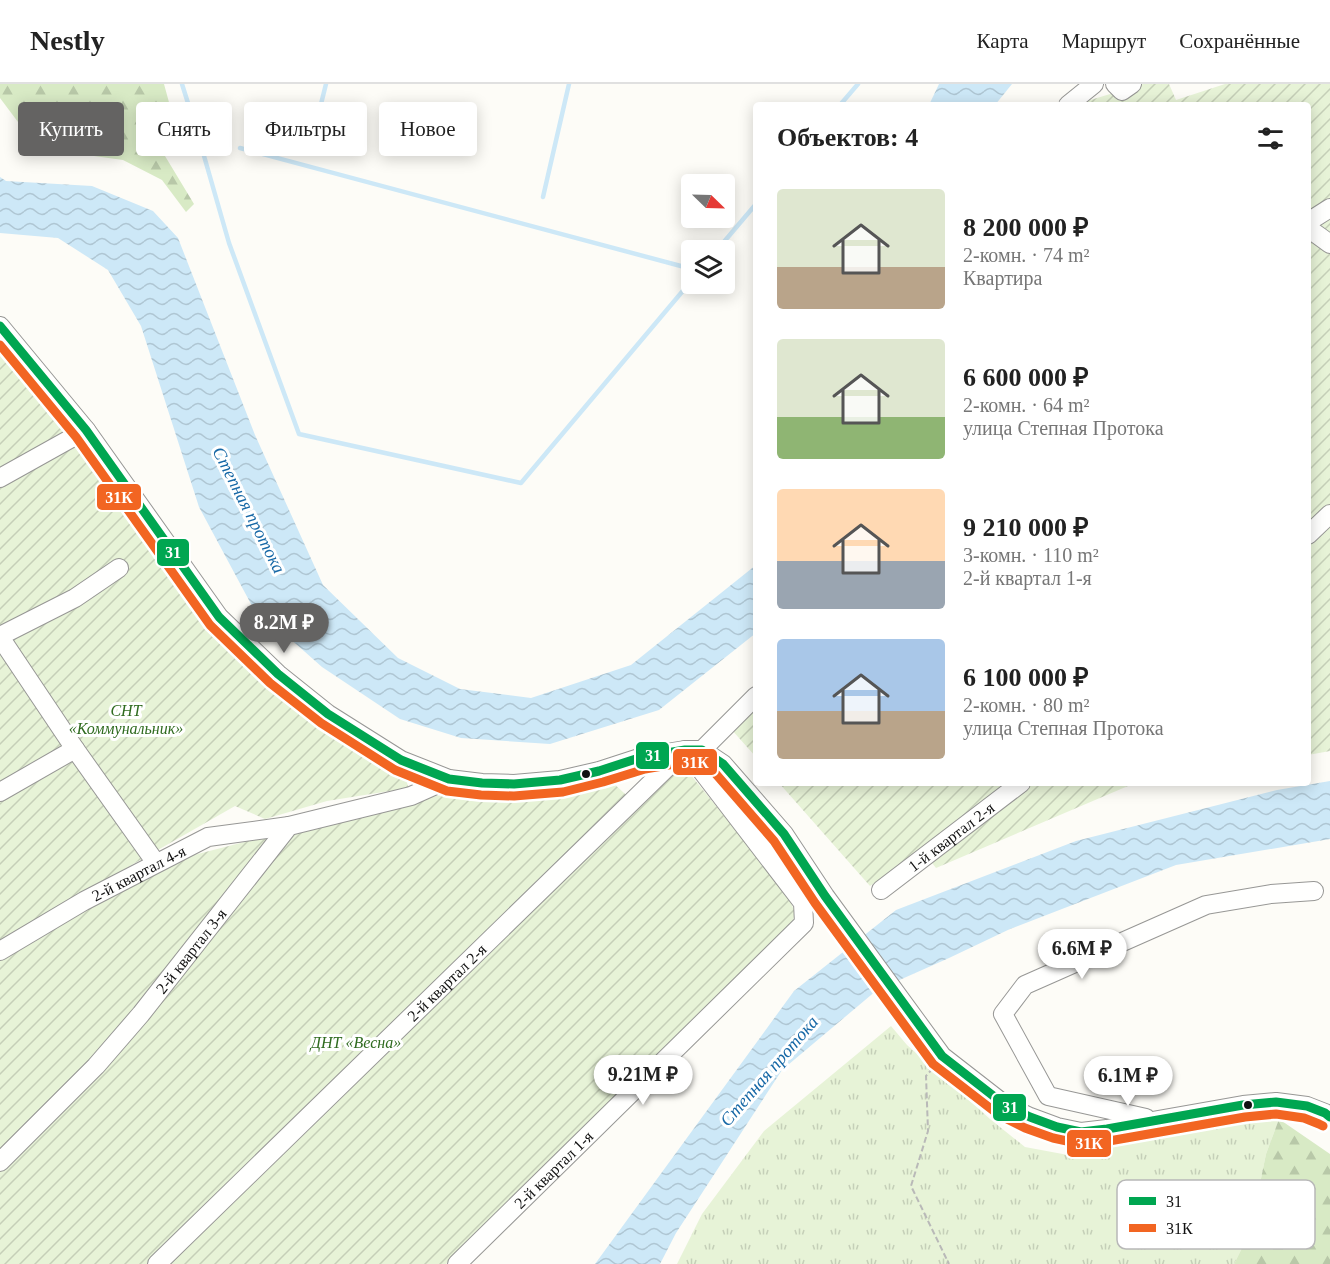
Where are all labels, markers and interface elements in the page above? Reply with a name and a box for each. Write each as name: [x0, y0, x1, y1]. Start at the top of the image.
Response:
text: Nestly: [30, 25, 105, 56]
text: Карта: [977, 29, 1029, 53]
text: Маршрут: [1062, 29, 1146, 53]
text: Сохранённые: [1179, 29, 1300, 53]
chip: Купить: [18, 102, 124, 156]
chip: Снять: [136, 102, 232, 156]
chip: Фильтры: [244, 102, 367, 156]
chip: Новое: [379, 102, 477, 156]
icon: filters: [1254, 122, 1287, 155]
text: Объектов: 4: [777, 123, 918, 152]
north arrow: [681, 174, 735, 228]
map controls: [681, 174, 735, 294]
icon: home: [825, 213, 897, 285]
text: 8 200 000 ₽: [963, 213, 1089, 242]
button: layers: [681, 240, 735, 294]
text: 2-комн. · 74 m²: [963, 244, 1090, 266]
text: Квартира: [963, 267, 1042, 289]
icon: home: [825, 363, 897, 435]
text: 6 600 000 ₽: [963, 363, 1089, 392]
text: 2-комн. · 64 m²: [963, 394, 1090, 416]
text: улица Степная Протока: [963, 417, 1164, 439]
water label: Степная протока: [209, 444, 289, 576]
line badge: 31К: [96, 483, 142, 511]
text: 31К: [105, 489, 133, 506]
icon: home: [825, 513, 897, 585]
text: 9 210 000 ₽: [963, 513, 1089, 542]
line badge: 31: [156, 538, 190, 567]
text: 31: [165, 544, 181, 561]
text: 3-комн. · 110 m²: [963, 544, 1099, 566]
text: 2-й квартал 1-я: [963, 567, 1092, 589]
pin: 8.2M ₽: [235, 603, 333, 654]
text: 8.2M ₽: [254, 611, 314, 633]
icon: home: [825, 663, 897, 735]
text: 6 100 000 ₽: [963, 663, 1089, 692]
text: 2-комн. · 80 m²: [963, 694, 1090, 716]
park label: СНТ «Коммунальник»: [69, 702, 183, 738]
text: улица Степная Протока: [963, 717, 1164, 739]
line badge: 31: [635, 741, 670, 770]
text: 31: [645, 747, 661, 764]
line badge: 31К: [672, 748, 718, 776]
text: 31К: [681, 754, 709, 771]
unlabelled marker: [580, 768, 592, 780]
street label: 1-й квартал 2-я: [905, 799, 998, 875]
street label: 2-й квартал 4-я: [89, 842, 189, 905]
street label: 2-й квартал 3-я: [153, 905, 230, 997]
pin: 6.6M ₽: [1033, 929, 1131, 980]
text: 6.6M ₽: [1052, 937, 1112, 959]
street label: 2-й квартал 2-я: [404, 940, 490, 1025]
water label: Степная протока: [716, 1012, 822, 1130]
park label: ДНТ «Весна»: [309, 1034, 401, 1052]
pin: 9.21M ₽: [588, 1055, 698, 1106]
pin: 6.1M ₽: [1079, 1056, 1177, 1107]
text: 9.21M ₽: [608, 1063, 678, 1085]
text: 6.1M ₽: [1098, 1064, 1158, 1086]
line badge: 31: [992, 1093, 1027, 1122]
text: 31: [1002, 1099, 1018, 1116]
unlabelled marker: [1242, 1099, 1254, 1111]
street label: 2-й квартал 1-я: [511, 1127, 597, 1212]
line badge: 31К: [1066, 1129, 1112, 1158]
text: 31К: [1075, 1135, 1103, 1152]
legend: [1117, 1180, 1315, 1249]
text: 31: [1166, 1193, 1182, 1210]
text: 31К: [1166, 1220, 1193, 1237]

